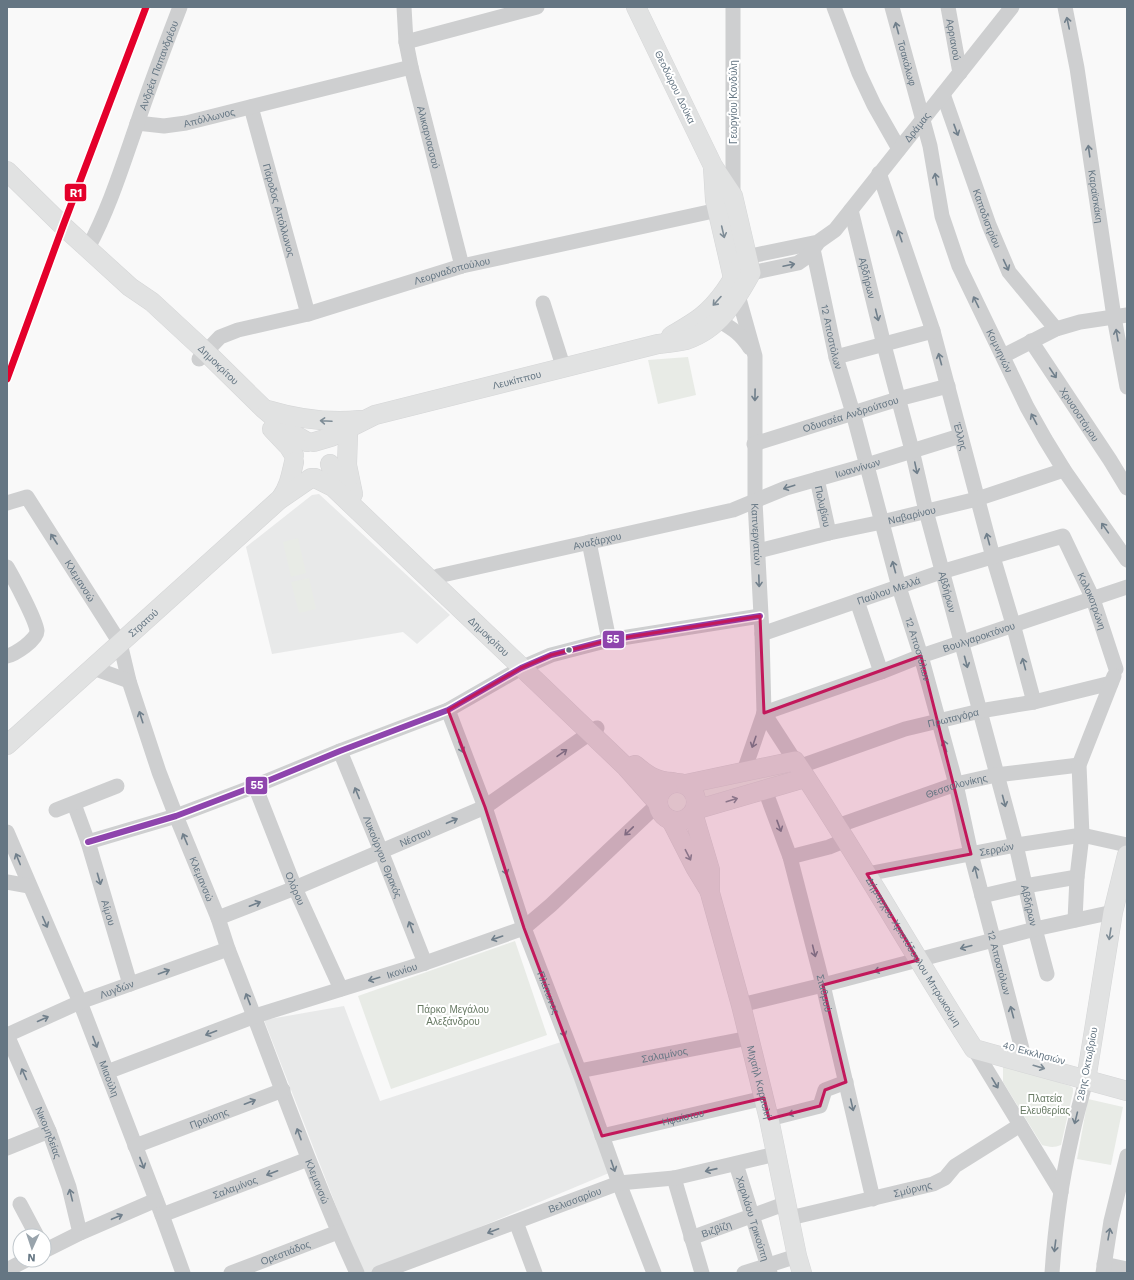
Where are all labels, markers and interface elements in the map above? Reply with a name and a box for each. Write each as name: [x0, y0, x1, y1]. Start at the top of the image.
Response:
one-way arrow: [1064, 16, 1072, 29]
street label: Αρριανού: [945, 18, 963, 61]
street label: Ανδρέα Παπανδρέου: [137, 19, 180, 111]
one-way arrow: [893, 22, 900, 35]
street label: Τσακάλωφ: [896, 39, 919, 87]
street label: Θεοδώρου Δούκα: [653, 49, 698, 125]
street label: Γεωργίου Κονδύλη: [728, 60, 739, 144]
street label: Αλικαρνασσού: [416, 105, 442, 170]
street label: Απόλλωνος: [182, 106, 236, 129]
street label: Δράμας: [902, 110, 932, 144]
one-way arrow: [953, 124, 960, 137]
one-way arrow: [1085, 145, 1093, 158]
street label: Πάροδος Απόλλωνος: [261, 162, 298, 258]
street label: Καραϊσκάκη: [1087, 169, 1105, 224]
one-way arrow: [932, 173, 940, 186]
line badge: R1: [64, 183, 87, 202]
text: R1: [70, 187, 82, 200]
street label: Καποδιστρίου: [971, 187, 1004, 249]
one-way arrow: [719, 226, 727, 239]
one-way arrow: [896, 230, 904, 242]
street label: Λεορναδοπούλου: [412, 255, 491, 286]
street label: Αβδήρων: [857, 256, 878, 300]
one-way arrow: [1003, 259, 1010, 271]
one-way arrow: [782, 261, 795, 269]
one-way arrow: [713, 296, 722, 306]
one-way arrow: [972, 296, 979, 308]
street label: 12 Αποστόλων: [819, 304, 845, 371]
one-way arrow: [873, 309, 881, 322]
street label: Κομνηνών: [985, 327, 1015, 374]
one-way arrow: [1113, 328, 1121, 341]
street label: Δημοκρίτου: [196, 342, 241, 386]
one-way arrow: [936, 353, 944, 366]
one-way arrow: [1049, 367, 1057, 379]
street label: Λευκίππου: [491, 368, 542, 391]
street label: Χρυσοστόμου: [1058, 385, 1102, 443]
one-way arrow: [751, 388, 759, 401]
street label: Οδυσσέα Ανδρούτσου: [801, 394, 900, 434]
one-way arrow: [1030, 413, 1037, 425]
one-way arrow: [320, 417, 333, 424]
street label: Έλλης: [952, 420, 970, 452]
street label: Ιωαννίνων: [834, 456, 881, 479]
one-way arrow: [913, 462, 921, 475]
one-way arrow: [783, 484, 796, 491]
street label: Πολυβίου: [813, 485, 833, 528]
street label: Καπνεργατών: [750, 503, 764, 566]
street label: Ναβαρίνου: [887, 504, 937, 526]
one-way arrow: [1100, 522, 1109, 533]
street label: Αναξάρχου: [572, 530, 622, 551]
one-way arrow: [49, 533, 57, 545]
one-way arrow: [984, 533, 991, 546]
street label: Κλεμανσώ: [63, 558, 98, 604]
one-way arrow: [889, 561, 897, 574]
street label: Αβδήρων: [937, 570, 959, 614]
street label: Κολοκοτρώνη: [1076, 571, 1108, 631]
one-way arrow: [755, 574, 763, 587]
street label: Παύλου Μελλά: [856, 574, 922, 606]
street label: Στρατού: [126, 606, 160, 639]
street label: Δημοκρίτου: [467, 614, 512, 658]
street label: 12 Αποστόλων: [904, 616, 933, 682]
street label: Βουλγαροκτόνου: [941, 619, 1016, 654]
line badge: 55: [602, 630, 625, 649]
text: 55: [607, 633, 619, 646]
unlabelled marker: [564, 645, 574, 655]
one-way arrow: [963, 655, 970, 668]
one-way arrow: [1020, 658, 1027, 671]
street label: Πρωταγόρα: [926, 706, 980, 729]
one-way arrow: [137, 711, 144, 724]
one-way arrow: [750, 735, 757, 748]
one-way arrow: [458, 740, 466, 752]
one-way arrow: [941, 740, 948, 753]
one-way arrow: [556, 749, 567, 757]
street label: Θεσσαλονίκης: [924, 772, 988, 800]
line badge: 55: [245, 776, 268, 795]
text: 55: [251, 779, 263, 792]
one-way arrow: [353, 788, 360, 800]
one-way arrow: [1000, 794, 1008, 807]
one-way arrow: [726, 796, 739, 803]
street label: Λυκούργου Θρακός: [362, 814, 404, 900]
one-way arrow: [446, 817, 458, 824]
one-way arrow: [775, 820, 783, 832]
street label: Νέστου: [398, 825, 432, 848]
one-way arrow: [624, 826, 634, 836]
one-way arrow: [181, 834, 188, 846]
street label: Σερρών: [978, 840, 1015, 858]
one-way arrow: [685, 849, 693, 861]
one-way arrow: [14, 854, 21, 866]
street label: Κλεμανσώ: [188, 855, 216, 903]
one-way arrow: [501, 863, 509, 875]
one-way arrow: [971, 866, 979, 879]
street label: Ολόρου: [284, 870, 307, 907]
one-way arrow: [96, 872, 103, 885]
street label: Δήμαρχου Χριστόδουλου Μπρωκούμη: [864, 875, 964, 1028]
street label: Αβδήρων: [1020, 884, 1040, 927]
street label: Αίμου: [100, 898, 118, 927]
one-way arrow: [248, 899, 260, 907]
one-way arrow: [41, 916, 49, 928]
one-way arrow: [406, 921, 414, 933]
one-way arrow: [1106, 927, 1114, 940]
street label: 12 Αποστόλων: [986, 929, 1013, 996]
one-way arrow: [491, 935, 504, 942]
one-way arrow: [811, 944, 818, 957]
one-way arrow: [960, 944, 973, 951]
street label: Ικονίου: [385, 960, 418, 980]
one-way arrow: [157, 967, 169, 975]
one-way arrow: [874, 967, 887, 974]
street label: Πλάτωνος: [536, 970, 562, 1016]
street label: Σταθμού: [815, 973, 835, 1013]
one-way arrow: [367, 976, 380, 983]
street label: Λυγδών: [98, 978, 135, 1000]
one-way arrow: [244, 994, 252, 1006]
park label: Πάρκο Μεγάλου Αλεξάνδρου: [417, 1004, 489, 1028]
one-way arrow: [1008, 1005, 1016, 1018]
one-way arrow: [36, 1015, 48, 1022]
one-way arrow: [560, 1024, 568, 1036]
street label: 28ης Οκτωβρίου: [1074, 1026, 1100, 1102]
one-way arrow: [205, 1029, 217, 1037]
one-way arrow: [91, 1036, 99, 1048]
street label: 40 Εκκλησιών: [1002, 1039, 1066, 1067]
street label: Μιχαήλ Καραολή: [746, 1044, 774, 1120]
street label: Σαλαμίνος: [641, 1045, 688, 1064]
street label: Μιαούλη: [98, 1059, 121, 1098]
one-way arrow: [1032, 1064, 1045, 1072]
one-way arrow: [20, 1068, 27, 1080]
one-way arrow: [991, 1077, 999, 1089]
park label: Πλατεία Ελευθερίας: [1020, 1093, 1070, 1116]
one-way arrow: [244, 1098, 256, 1106]
one-way arrow: [848, 1098, 856, 1111]
street label: Νικομηδείας: [34, 1105, 64, 1160]
street label: Προύσης: [188, 1106, 230, 1130]
street label: Ηφαίστου: [661, 1107, 705, 1127]
one-way arrow: [787, 1109, 800, 1117]
one-way arrow: [1072, 1111, 1079, 1124]
one-way arrow: [295, 1127, 302, 1140]
one-way arrow: [139, 1157, 147, 1169]
street label: Κλεμανσώ: [304, 1158, 332, 1206]
one-way arrow: [610, 1159, 617, 1172]
one-way arrow: [705, 1166, 718, 1174]
one-way arrow: [266, 1169, 278, 1177]
street label: Σαλαμίνος: [211, 1174, 259, 1201]
street label: Χαριλάου Τρικούπη: [735, 1175, 771, 1262]
street label: Σμύρνης: [892, 1179, 933, 1199]
street label: Βελισσαρίου: [547, 1185, 603, 1215]
one-way arrow: [66, 1189, 74, 1202]
one-way arrow: [111, 1213, 123, 1220]
street label: Βιζβίζη: [700, 1218, 733, 1239]
one-way arrow: [488, 1227, 500, 1235]
north arrow: [12, 1228, 52, 1268]
one-way arrow: [1105, 1228, 1113, 1241]
street label: Ορεστιάδος: [259, 1238, 312, 1267]
one-way arrow: [1051, 1239, 1059, 1252]
text: N: [27, 1251, 36, 1264]

